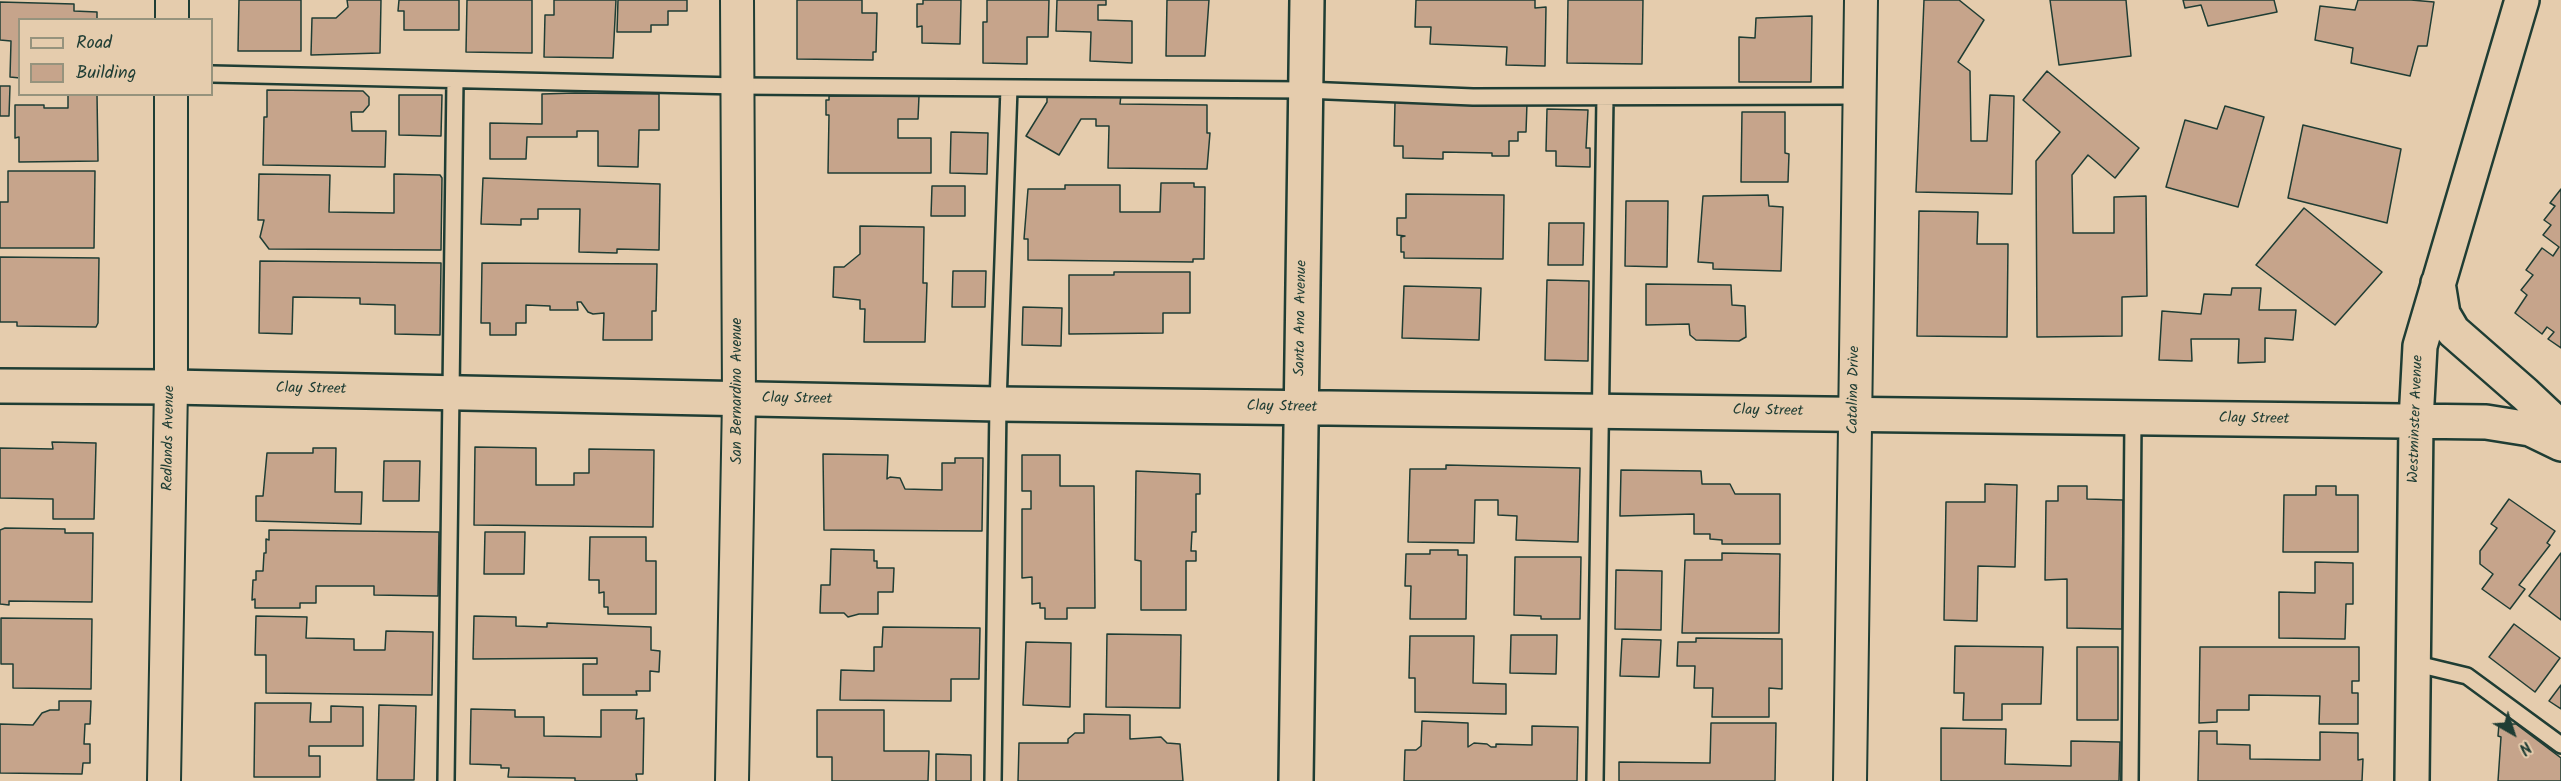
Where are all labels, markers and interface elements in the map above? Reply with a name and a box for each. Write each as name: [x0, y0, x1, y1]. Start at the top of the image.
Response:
legend: [18, 18, 213, 96]
text: Road: [76, 29, 112, 58]
text: Building: [76, 59, 136, 88]
street label: Santa Ana Avenue: [1292, 260, 1312, 376]
street label: San Bernardino Avenue: [729, 318, 747, 464]
street label: Catalina Drive: [1845, 346, 1865, 434]
street label: Westminster Avenue: [2406, 355, 2428, 483]
street label: Clay Street: [275, 380, 347, 400]
street label: Redlands Avenue: [160, 385, 180, 491]
street label: Clay Street: [761, 390, 833, 410]
street label: Clay Street: [1246, 398, 1318, 418]
street label: Clay Street: [1732, 402, 1804, 422]
street label: Clay Street: [2218, 410, 2290, 430]
north arrow: [2483, 703, 2543, 763]
text: N: [2513, 734, 2536, 760]

